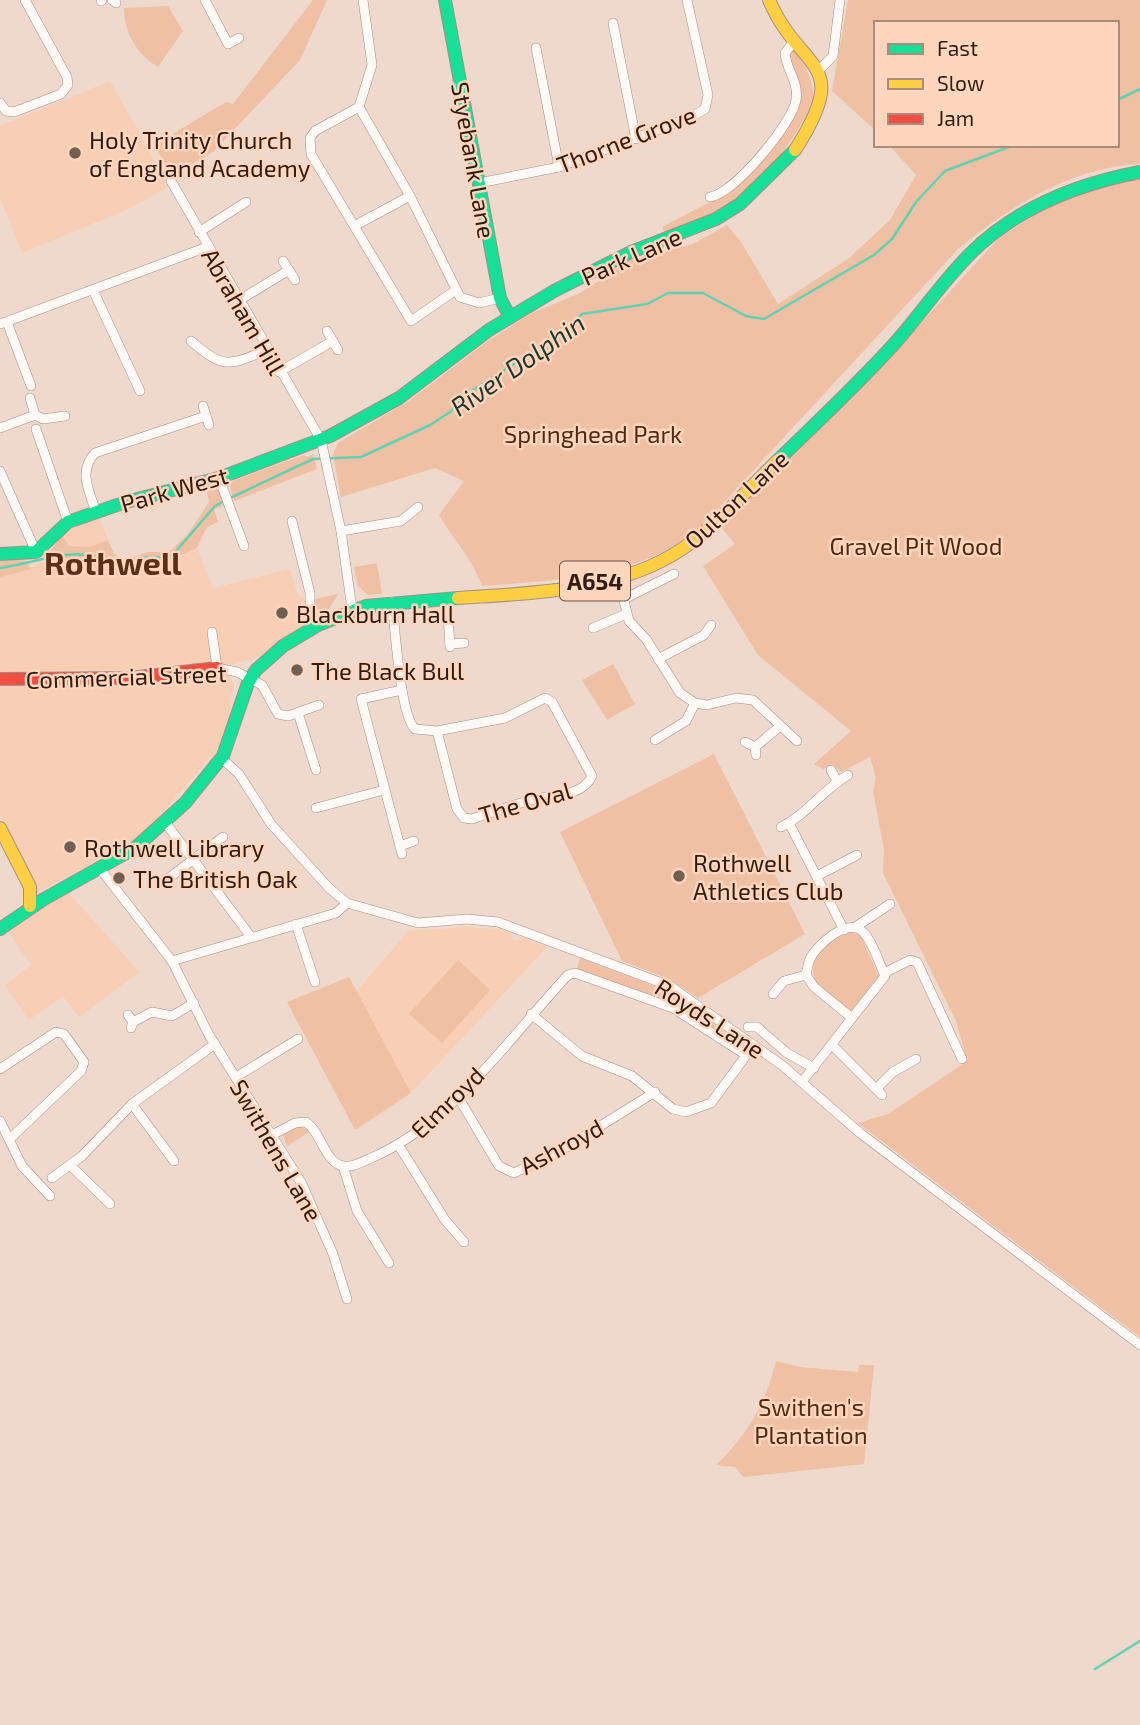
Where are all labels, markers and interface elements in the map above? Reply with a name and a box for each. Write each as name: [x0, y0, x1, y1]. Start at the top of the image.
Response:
legend: [874, 21, 1119, 147]
text: Fast: [937, 35, 978, 60]
text: Slow: [937, 70, 984, 95]
street label: Styebank Lane: [446, 79, 502, 241]
street label: Thorne Grove: [552, 99, 700, 179]
text: Jam: [937, 105, 974, 130]
place label: Holy Trinity Church of England Academy: [89, 125, 311, 182]
marker: Holy Trinity Church of England Academy: [67, 145, 83, 161]
street label: Park Lane: [576, 221, 686, 291]
street label: Abraham Hill: [196, 243, 292, 379]
water label: River Dolphin: [444, 306, 590, 422]
park label: Springhead Park: [504, 419, 682, 448]
street label: Oulton Lane: [678, 444, 794, 554]
street label: Park West: [117, 460, 231, 518]
park label: Gravel Pit Wood: [830, 531, 1002, 560]
district label: Rothwell: [44, 543, 182, 581]
road number: A654: [560, 562, 630, 600]
place label: Blackburn Hall: [296, 599, 455, 628]
marker: Blackburn Hall: [274, 605, 290, 621]
place label: The Black Bull: [311, 656, 464, 685]
street label: Commercial Street: [25, 658, 227, 694]
marker: The Black Bull: [289, 662, 305, 678]
street label: The Oval: [475, 775, 575, 829]
place label: Rothwell Library: [84, 833, 264, 862]
marker: Rothwell Library: [62, 839, 78, 855]
place label: Rothwell Athletics Club: [693, 848, 843, 905]
place label: The British Oak: [133, 864, 298, 893]
marker: Rothwell Athletics Club: [671, 868, 687, 884]
marker: The British Oak: [111, 870, 127, 886]
street label: Royds Lane: [650, 972, 770, 1064]
street label: Elmroyd: [404, 1060, 490, 1144]
street label: Swithens Lane: [225, 1074, 329, 1226]
street label: Ashroyd: [514, 1112, 608, 1180]
park label: Swithen's Plantation: [754, 1392, 868, 1449]

